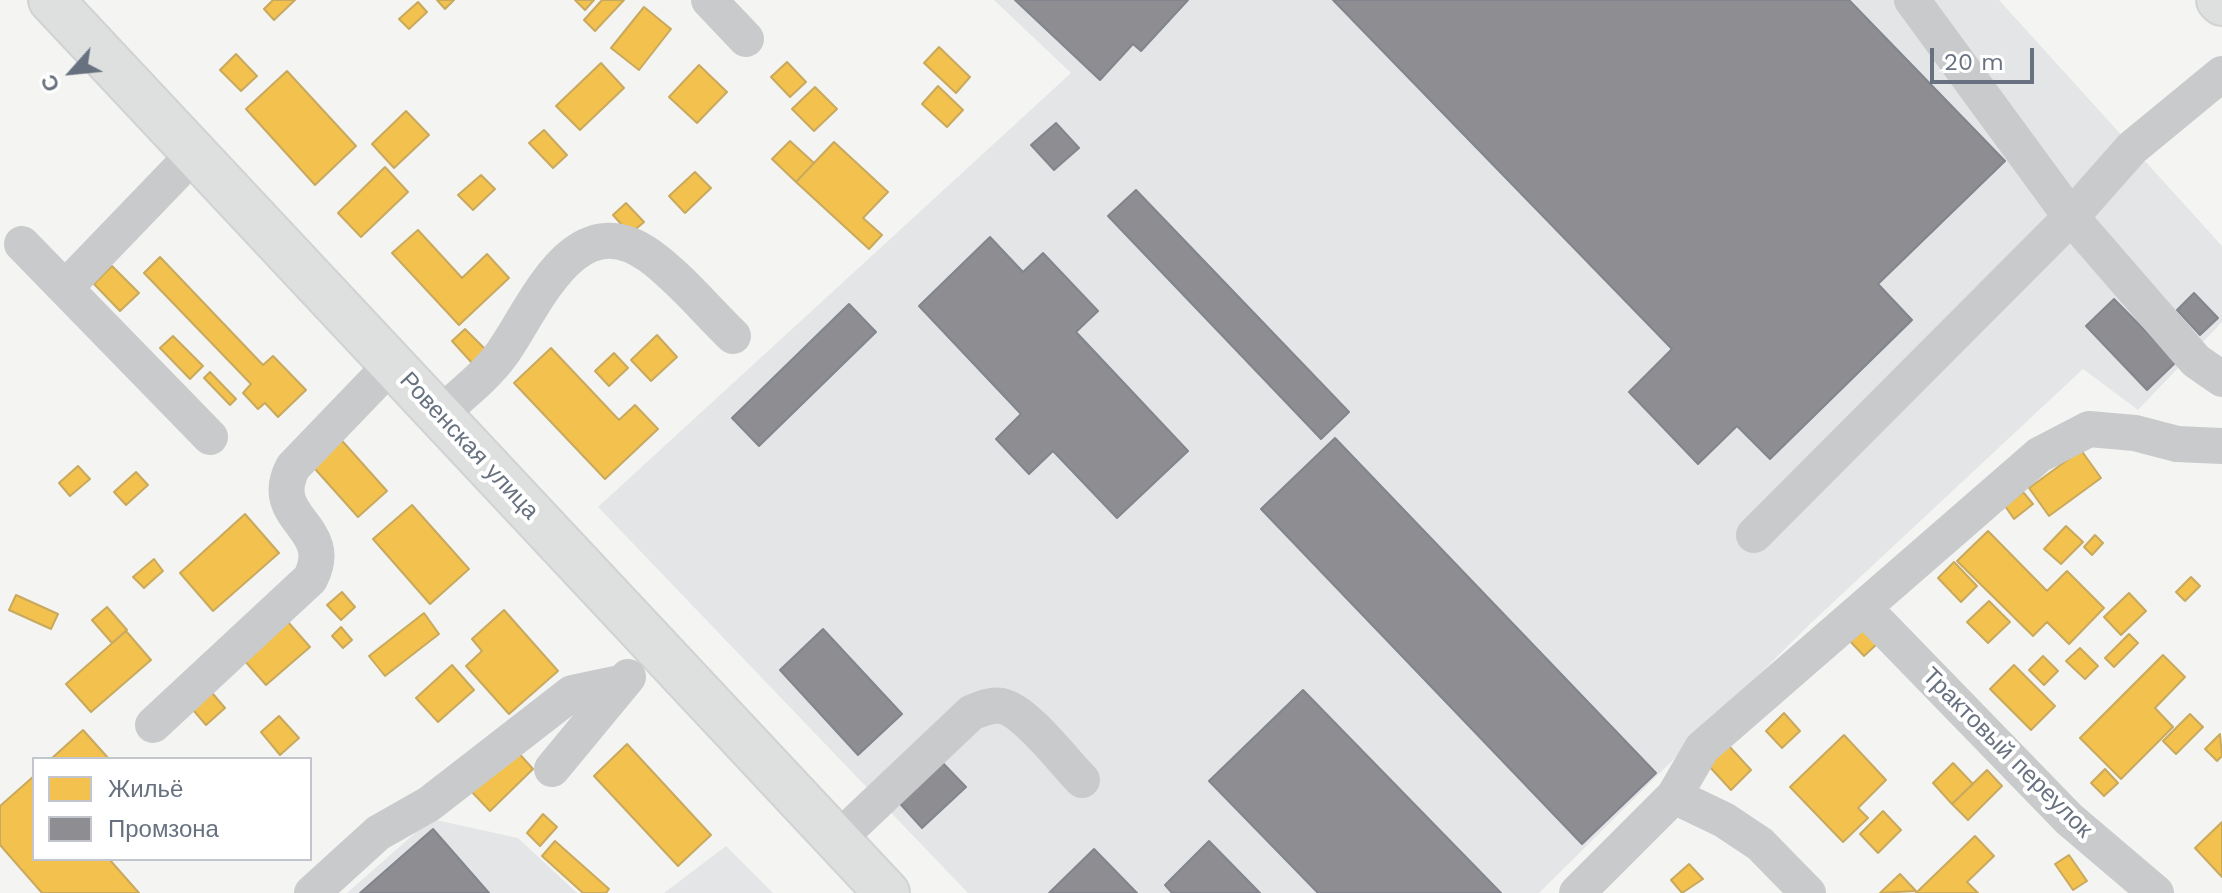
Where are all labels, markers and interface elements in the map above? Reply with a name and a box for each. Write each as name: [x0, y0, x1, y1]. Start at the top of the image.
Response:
north arrow: [32, 32, 112, 112]
scale bar: [1934, 32, 2038, 82]
text: 20 m: [1944, 48, 2004, 76]
text: С: [35, 70, 65, 96]
street label: Ровенская улица: [393, 366, 545, 526]
street label: Трактовый переулок: [1916, 662, 2098, 844]
legend: [32, 757, 312, 861]
text: Жильё: [108, 775, 183, 803]
text: Промзона: [108, 815, 219, 843]

